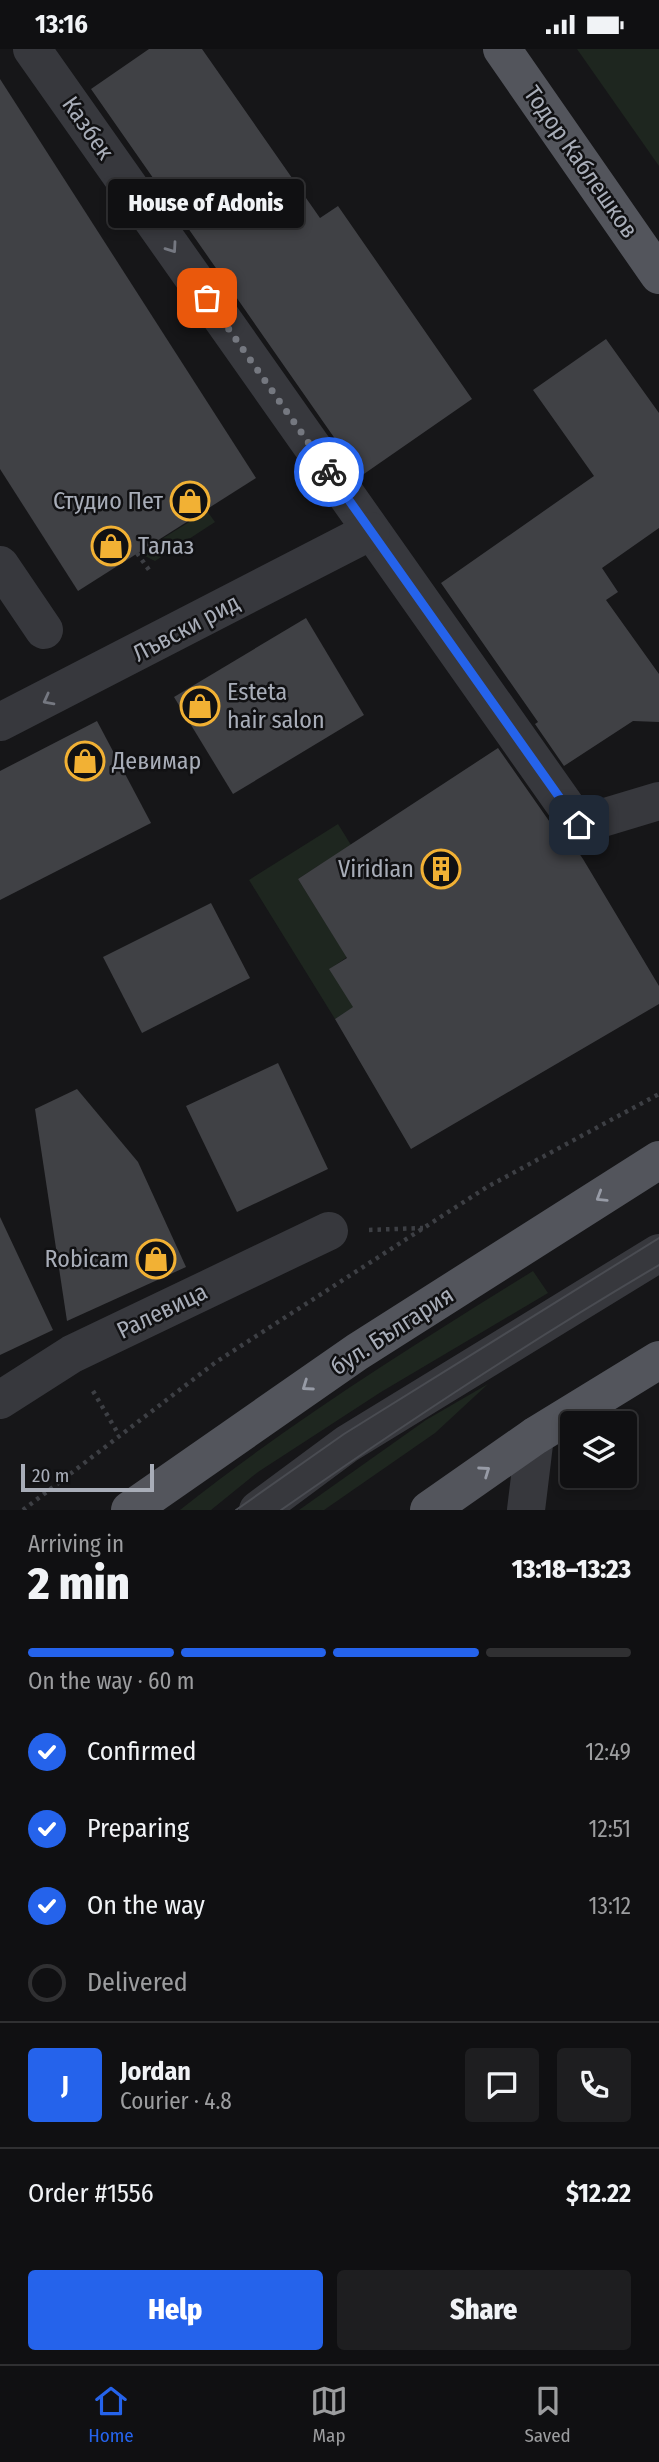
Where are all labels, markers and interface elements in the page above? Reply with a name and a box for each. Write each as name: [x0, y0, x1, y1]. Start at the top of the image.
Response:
text: 13:16: [35, 9, 88, 40]
street label: Тодор Каблешков: [518, 81, 644, 243]
street label: Казбек: [56, 91, 120, 166]
callout: House of Adonis: [109, 179, 305, 228]
text: House of Adonis: [129, 189, 283, 217]
one-way arrow: [164, 240, 176, 253]
pin: [177, 268, 237, 328]
icon: bag: [188, 279, 226, 317]
courier: [294, 437, 364, 507]
icon: bike: [310, 453, 348, 491]
shop icon: Студио Пет: [169, 480, 211, 522]
place label: Студио Пет: [53, 487, 163, 515]
shop icon: Талаз: [90, 525, 132, 567]
place label: Талаз: [138, 532, 194, 560]
street label: Лъвски рид: [128, 588, 244, 668]
place label: Esteta hair salon: [227, 678, 325, 734]
shop icon: Esteta hair salon: [179, 685, 221, 727]
one-way arrow: [43, 691, 55, 705]
shop icon: Девимар: [64, 740, 106, 782]
place label: Девимар: [111, 747, 201, 775]
pin: [549, 795, 609, 855]
icon: home: [560, 806, 598, 844]
building icon: Viridian: [420, 848, 462, 890]
place label: Viridian: [338, 855, 414, 883]
one-way arrow: [596, 1188, 609, 1201]
shop icon: Robicam: [135, 1238, 177, 1280]
place label: Robicam: [45, 1245, 129, 1273]
street label: Ралевица: [112, 1277, 212, 1345]
street label: бул. България: [325, 1281, 459, 1381]
one-way arrow: [302, 1378, 315, 1390]
map controls: [560, 1411, 637, 1488]
button: layers: [560, 1411, 637, 1488]
scale bar: [21, 1461, 154, 1493]
text: 20 m: [32, 1464, 69, 1487]
one-way arrow: [477, 1467, 490, 1479]
text: Arriving in: [28, 1530, 124, 1558]
text: 13:18–13:23: [512, 1554, 631, 1585]
text: 2 min: [28, 1556, 130, 1611]
text: On the way · 60 m: [28, 1667, 195, 1695]
icon: check: [28, 1733, 66, 1771]
text: Confirmed: [87, 1736, 197, 1767]
text: 12:49: [585, 1738, 631, 1766]
icon: check: [28, 1810, 66, 1848]
text: Preparing: [87, 1813, 189, 1844]
text: 12:51: [589, 1815, 631, 1843]
icon: check: [28, 1887, 66, 1925]
text: On the way: [87, 1890, 205, 1921]
text: 13:12: [589, 1892, 631, 1920]
text: Delivered: [87, 1967, 188, 1998]
button: chat: [465, 2048, 539, 2122]
button: phone: [557, 2048, 631, 2122]
text: Jordan: [120, 2056, 191, 2087]
text: J: [61, 2070, 69, 2101]
text: Courier · 4.8: [120, 2087, 232, 2115]
text: Order #1556: [28, 2178, 154, 2209]
text: $12.22: [566, 2178, 631, 2209]
button: Help: [28, 2270, 323, 2350]
button: Share: [337, 2270, 631, 2350]
tab: Home: [88, 2382, 134, 2447]
tab: Map: [310, 2382, 348, 2447]
tab: Saved: [524, 2382, 571, 2447]

